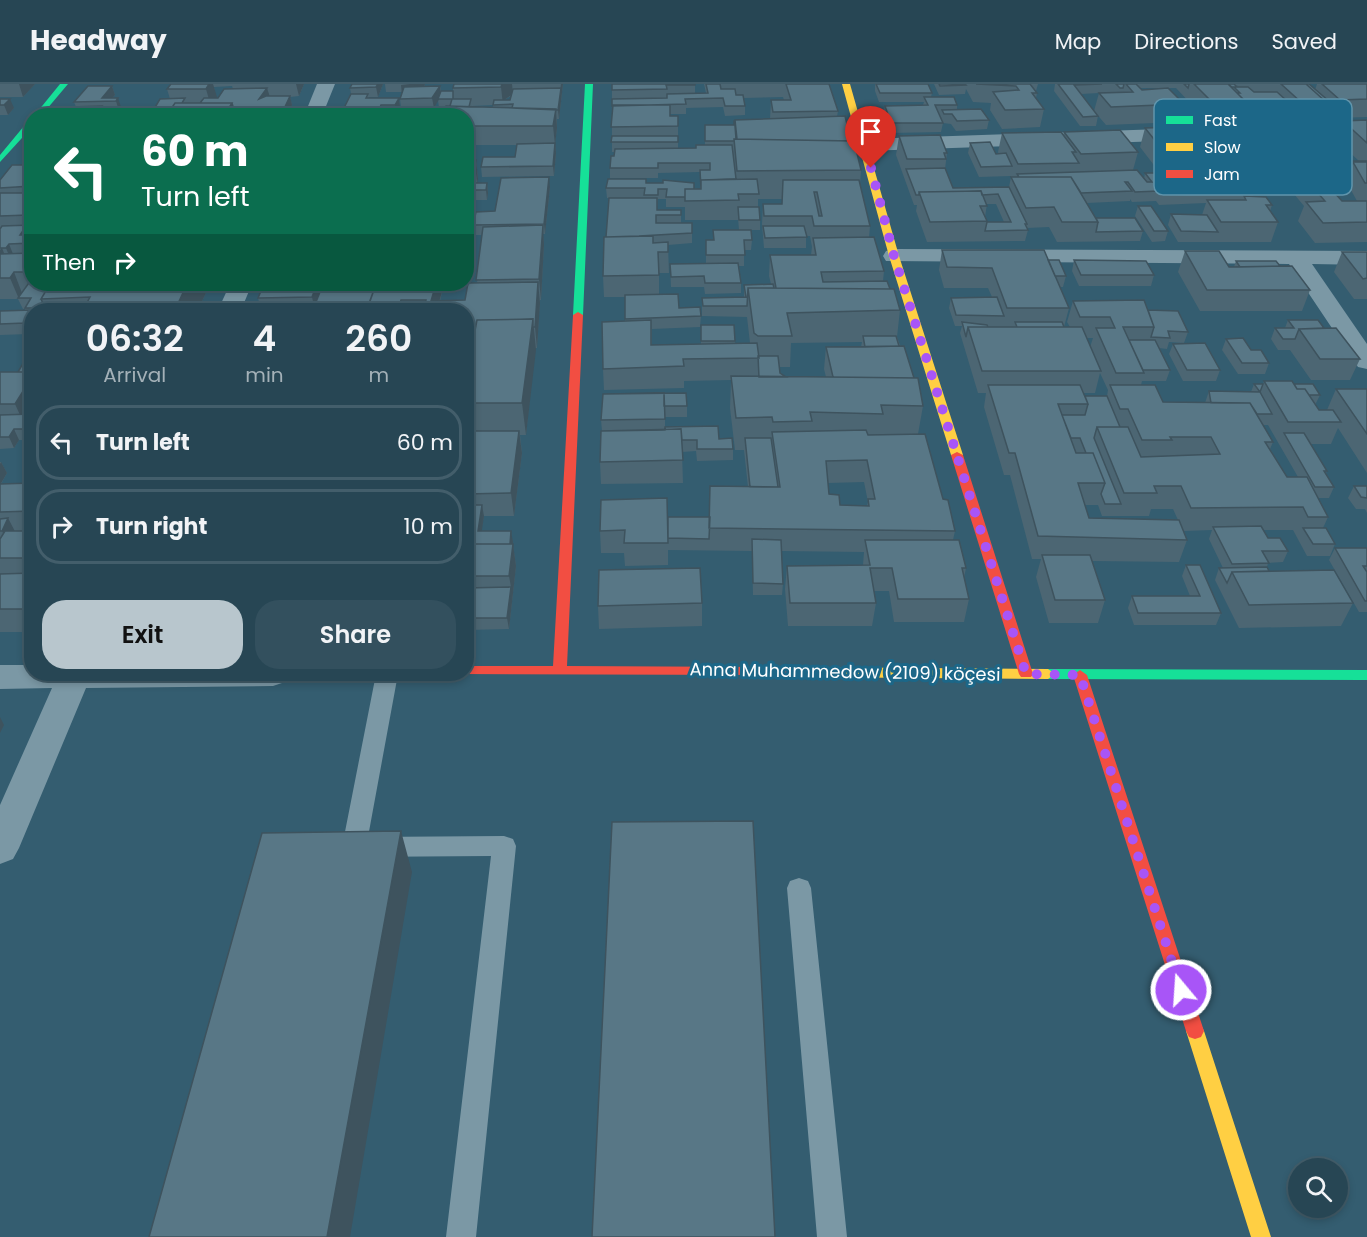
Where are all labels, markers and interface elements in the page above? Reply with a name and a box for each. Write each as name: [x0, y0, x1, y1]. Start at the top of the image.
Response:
text: Headway: [30, 21, 167, 60]
text: Map: [1055, 27, 1101, 56]
text: Directions: [1134, 27, 1238, 56]
text: Saved: [1271, 27, 1337, 56]
legend: [1154, 99, 1352, 195]
pin: [845, 106, 896, 168]
text: Fast: [1204, 109, 1237, 132]
icon: arrive: [854, 115, 887, 148]
text: 60 m: [141, 122, 249, 181]
icon: left: [42, 132, 120, 210]
text: Slow: [1204, 136, 1241, 159]
text: Jam: [1204, 163, 1240, 186]
text: Turn left: [141, 178, 250, 215]
icon: right: [108, 246, 141, 279]
text: Then: [42, 247, 96, 278]
text: 06:32: [86, 313, 184, 364]
text: 4: [253, 313, 276, 364]
text: 260: [345, 313, 412, 364]
text: Arrival: [103, 361, 166, 389]
text: min: [245, 361, 284, 389]
text: m: [369, 361, 389, 389]
icon: left: [45, 426, 78, 459]
text: Turn left: [96, 427, 190, 458]
text: 60 m: [397, 427, 453, 458]
icon: right: [45, 510, 78, 543]
text: Turn right: [96, 511, 207, 542]
text: 10 m: [404, 511, 453, 542]
button: Exit: [42, 600, 243, 669]
button: Share: [255, 600, 456, 669]
street label: Anna Muhammedow (2109) köçesi: [689, 656, 1001, 687]
position arrow: [1149, 958, 1213, 1022]
map controls: [1288, 1158, 1348, 1218]
button: search: [1288, 1158, 1348, 1218]

